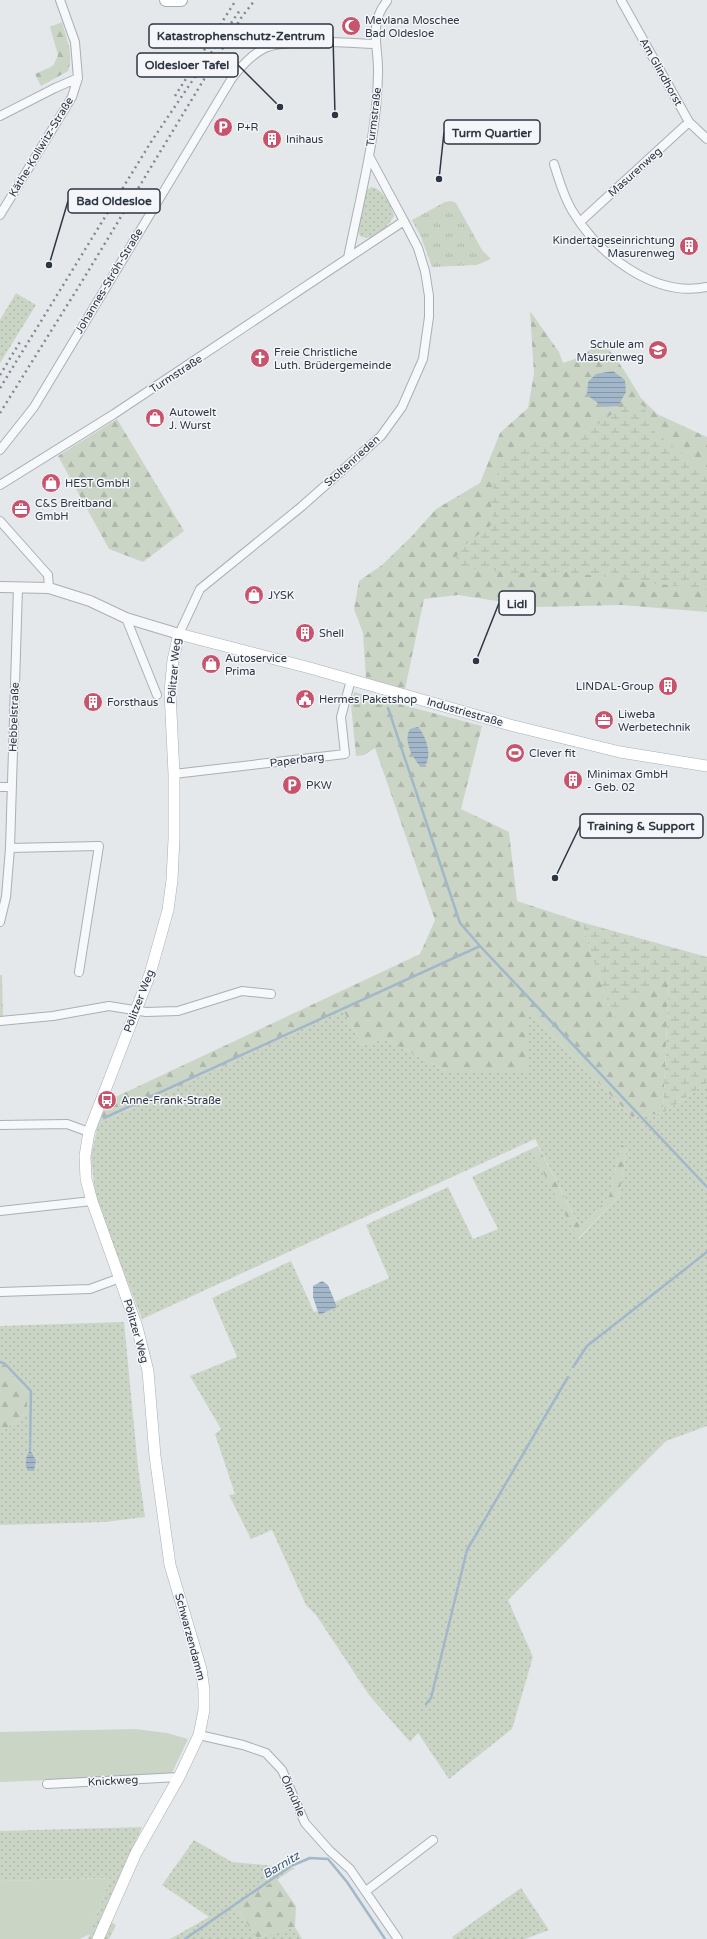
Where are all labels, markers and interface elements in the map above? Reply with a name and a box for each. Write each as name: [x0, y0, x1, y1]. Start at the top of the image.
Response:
place label: Mevlana Moschee Bad Oldesloe: [365, 14, 460, 40]
mosque icon: Mevlana Moschee Bad Oldesloe: [340, 15, 362, 37]
callout: Katastrophenschutz-Zentrum: [149, 24, 333, 48]
text: Katastrophenschutz-Zentrum: [157, 29, 325, 44]
street label: Am Glindhorst: [637, 36, 685, 108]
callout: Oldesloer Tafel: [137, 53, 238, 77]
text: Oldesloer Tafel: [145, 58, 229, 72]
street label: Turmstraße: [364, 87, 384, 147]
street label: Käthe-Kollwitz-Straße: [6, 95, 76, 199]
parking icon: P+R: [212, 116, 234, 138]
callout: Turm Quartier: [444, 120, 540, 144]
place label: P+R: [237, 121, 259, 134]
text: Turm Quartier: [451, 126, 532, 140]
building icon: Inihaus: [261, 128, 283, 150]
place label: Inihaus: [286, 133, 323, 146]
street label: Masurenweg: [606, 145, 664, 199]
callout: Bad Oldesloe: [68, 189, 160, 213]
text: Bad Oldesloe: [76, 194, 152, 208]
street label: Johannes-Ströh-Straße: [72, 226, 146, 336]
place label: Kindertageseinrichtung Masurenweg: [552, 234, 675, 260]
building icon: Kindertageseinrichtung Masurenweg: [678, 235, 700, 257]
place label: Schule am Masurenweg: [577, 338, 644, 364]
school or university icon: Schule am Masurenweg: [647, 339, 669, 361]
place label: Freie Christliche Luth. Brüdergemeinde: [274, 346, 391, 372]
church icon: Freie Christliche Luth. Brüdergemeinde: [249, 347, 271, 369]
street label: Turmstraße: [147, 352, 205, 396]
place label: Autowelt J. Wurst: [169, 406, 216, 432]
shop icon: Autowelt J. Wurst: [144, 407, 166, 429]
street label: Stoltenrieden: [322, 433, 382, 489]
shop icon: HEST GmbH: [40, 472, 62, 494]
place label: HEST GmbH: [65, 477, 130, 490]
place label: C&S Breitband GmbH: [35, 497, 112, 523]
office icon: C&S Breitband GmbH: [10, 498, 32, 520]
shop icon: JYSK: [243, 584, 265, 606]
place label: JYSK: [268, 589, 295, 602]
callout: Lidl: [499, 591, 535, 615]
text: Lidl: [507, 597, 527, 611]
building icon: Shell: [294, 622, 316, 644]
place label: Shell: [319, 627, 344, 640]
street label: Pölitzer Weg: [165, 637, 183, 705]
place label: Autoservice Prima: [225, 652, 287, 678]
shop icon: Autoservice Prima: [200, 653, 222, 675]
building icon: LINDAL-Group: [657, 675, 679, 697]
place label: LINDAL-Group: [576, 680, 654, 693]
street label: Hebbelstraße: [6, 682, 22, 752]
public building icon: Hermes Paketshop: [294, 688, 316, 710]
building icon: Forsthaus: [82, 691, 104, 713]
place label: Hermes Paketshop: [319, 693, 417, 706]
street label: Industriestraße: [425, 695, 505, 729]
place label: Forsthaus: [107, 696, 158, 709]
place label: Liweba Werbetechnik: [618, 708, 691, 734]
office icon: Liweba Werbetechnik: [593, 709, 615, 731]
sports icon: Clever fit: [504, 742, 526, 764]
place label: Clever fit: [529, 747, 576, 760]
street label: Paperbarg: [269, 750, 325, 770]
place label: Minimax GmbH - Geb. 02: [587, 768, 668, 794]
building icon: Minimax GmbH - Geb. 02: [562, 769, 584, 791]
parking icon: PKW: [281, 774, 303, 796]
place label: PKW: [306, 779, 332, 792]
callout: Training & Support: [580, 814, 703, 838]
text: Training & Support: [586, 819, 695, 834]
street label: Pölitzer Weg: [121, 968, 157, 1034]
bus stop icon: Anne-Frank-Straße: [96, 1089, 118, 1111]
place label: Anne-Frank-Straße: [121, 1094, 221, 1107]
street label: Pölitzer Weg: [121, 1297, 151, 1365]
street label: Schwarzendamm: [172, 1592, 208, 1682]
street label: Knickweg: [87, 1773, 139, 1789]
street label: Ölmühle: [278, 1773, 308, 1819]
water label: Barnitz: [260, 1848, 303, 1881]

